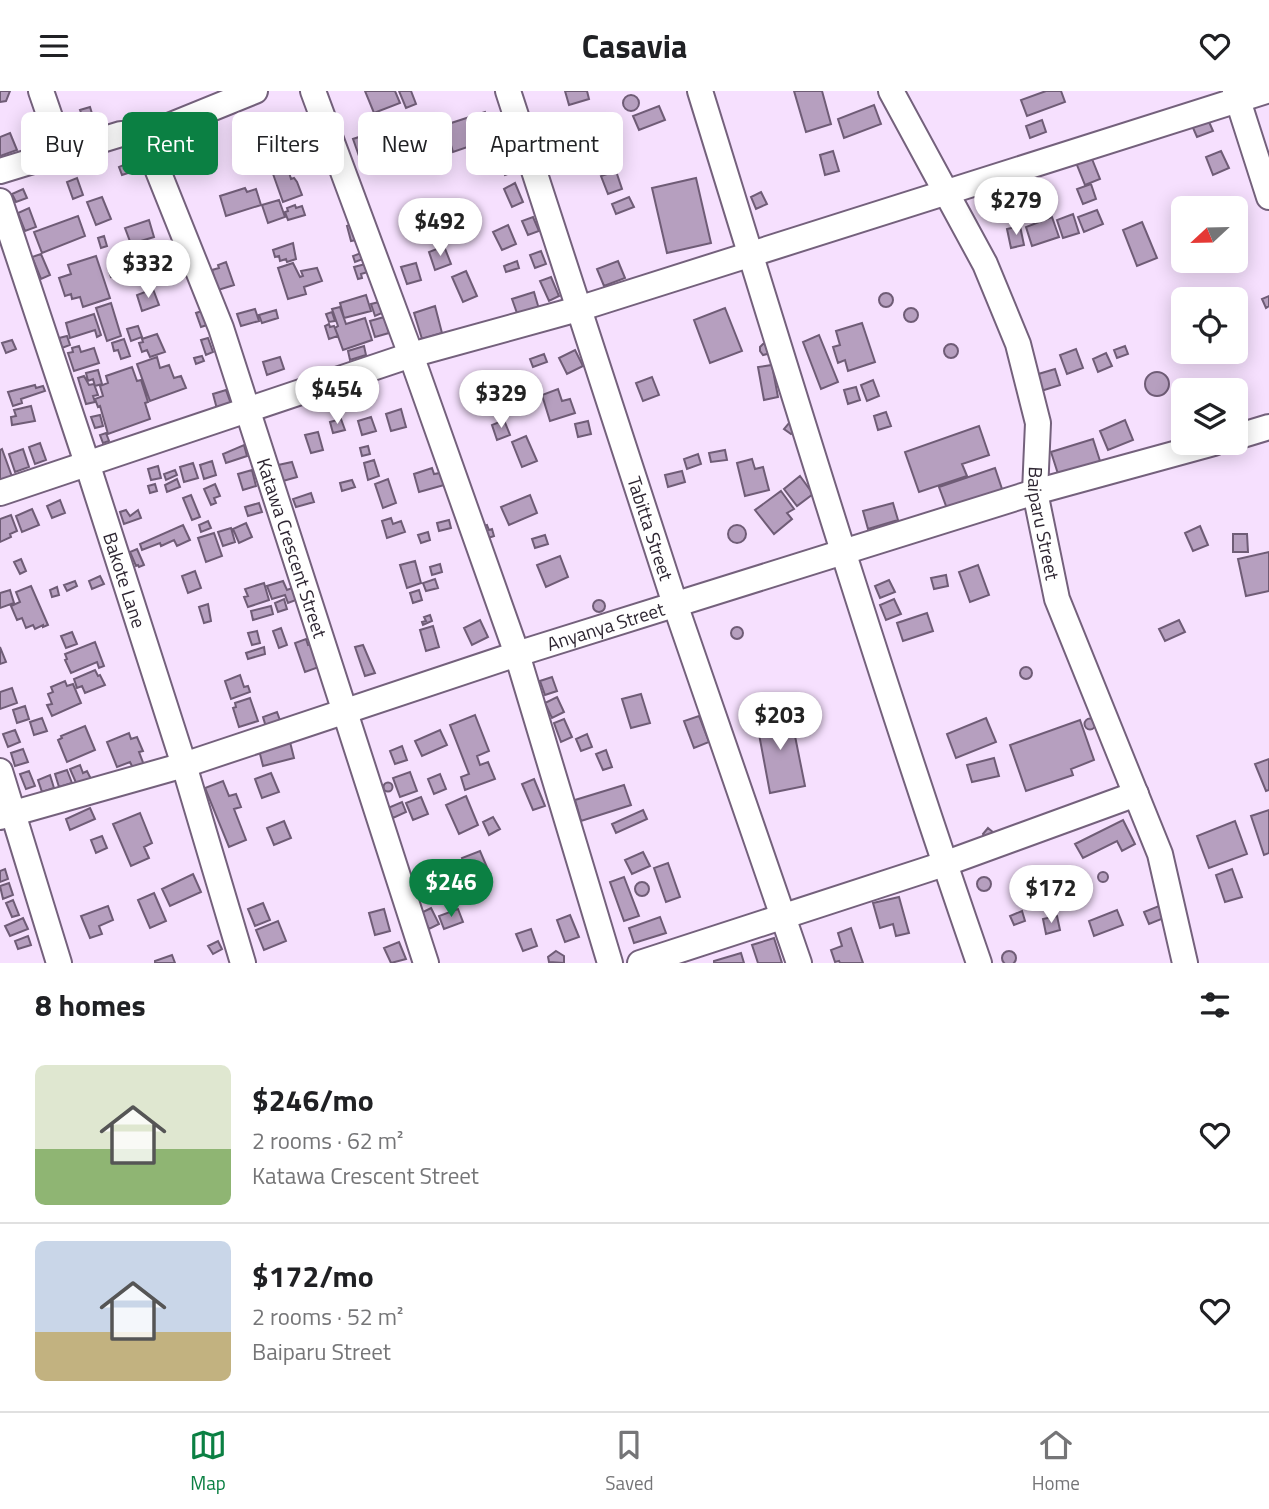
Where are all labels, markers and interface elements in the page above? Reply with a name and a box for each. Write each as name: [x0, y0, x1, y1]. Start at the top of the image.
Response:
text: Casavia: [582, 22, 687, 70]
icon: menu: [35, 27, 73, 65]
icon: heart: [1196, 27, 1234, 65]
chip: Buy: [21, 112, 108, 175]
chip: Rent: [122, 112, 218, 175]
chip: Filters: [232, 112, 344, 175]
chip: New: [358, 112, 452, 175]
chip: Apartment: [466, 112, 623, 175]
pin: $279: [975, 177, 1057, 237]
text: $279: [990, 182, 1042, 217]
north arrow: [1171, 196, 1248, 273]
map controls: [1171, 196, 1248, 455]
pin: $492: [399, 199, 481, 258]
text: $492: [414, 203, 466, 238]
pin: $332: [107, 241, 189, 300]
text: $332: [122, 245, 174, 280]
button: locate: [1171, 287, 1248, 364]
pin: $454: [296, 367, 378, 426]
text: $454: [311, 371, 363, 406]
pin: $329: [460, 371, 542, 430]
text: $329: [475, 375, 527, 410]
button: layers: [1171, 378, 1248, 455]
street label: Katawa Crescent Street: [250, 454, 335, 642]
street label: Baiparu Street: [1021, 466, 1068, 583]
street label: Tabitta Street: [620, 472, 681, 584]
street label: Bakote Lane: [96, 528, 154, 631]
street label: Anyanya Street: [543, 594, 668, 658]
pin: $203: [739, 693, 821, 752]
text: $203: [754, 697, 806, 732]
pin: $246: [410, 859, 492, 919]
text: $246: [425, 864, 477, 899]
pin: $172: [1010, 865, 1092, 925]
text: $172: [1025, 870, 1077, 905]
text: 8 homes: [35, 982, 146, 1028]
icon: filters: [1196, 986, 1234, 1024]
text: $246/mo: [252, 1077, 374, 1123]
icon: home: [91, 1093, 175, 1177]
icon: heart: [1196, 1116, 1234, 1154]
text: 2 rooms · 62 m²: [252, 1123, 403, 1158]
text: Katawa Crescent Street: [252, 1158, 479, 1193]
text: $172/mo: [252, 1253, 374, 1299]
icon: home: [91, 1269, 175, 1353]
icon: heart: [1196, 1292, 1234, 1330]
text: 2 rooms · 52 m²: [252, 1299, 403, 1334]
text: Baiparu Street: [252, 1334, 391, 1369]
tab: Map: [189, 1426, 227, 1497]
tab: Saved: [605, 1426, 654, 1497]
tab: Home: [1032, 1426, 1080, 1497]

